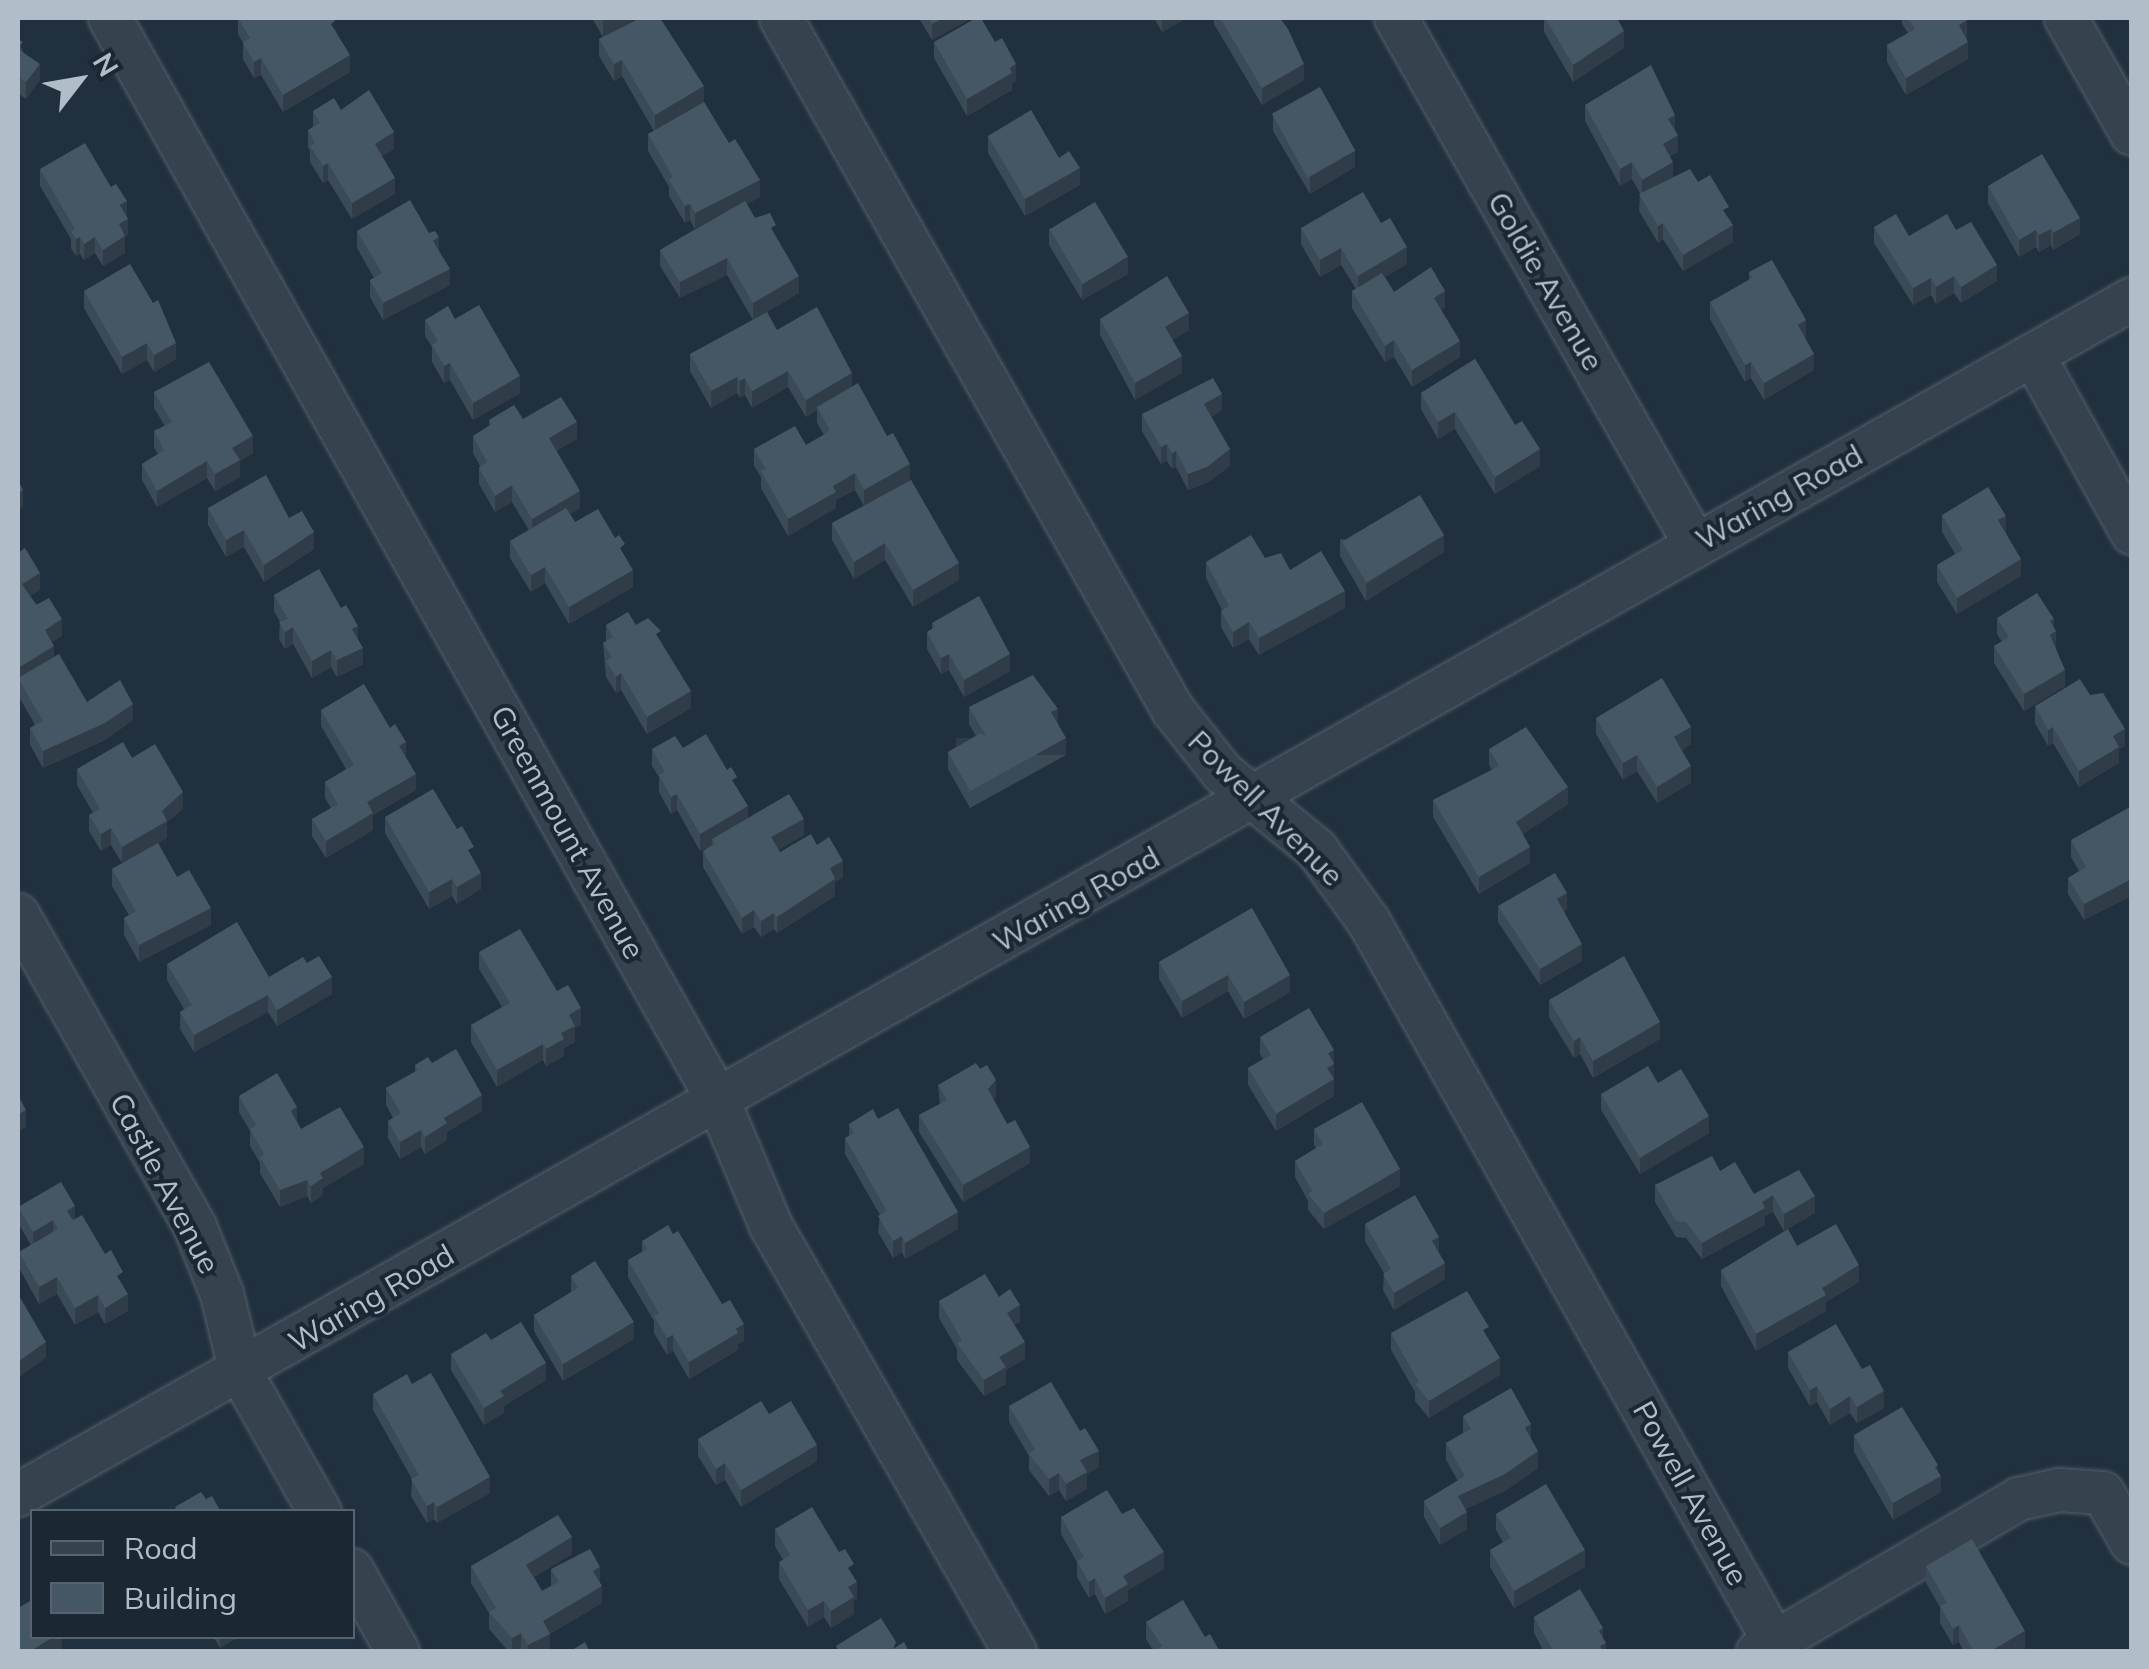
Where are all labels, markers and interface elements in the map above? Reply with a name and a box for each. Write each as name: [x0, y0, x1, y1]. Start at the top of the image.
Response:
north arrow: [30, 30, 130, 130]
text: N: [86, 46, 127, 82]
street label: Goldie Avenue: [1480, 185, 1612, 377]
street label: Waring Road: [1689, 436, 1869, 558]
street label: Greenmount Avenue: [483, 699, 653, 965]
street label: Powell Avenue: [1181, 723, 1351, 893]
street label: Waring Road: [986, 838, 1166, 960]
street label: Castle Avenue: [102, 1087, 228, 1279]
street label: Waring Road: [282, 1236, 460, 1360]
street label: Powell Avenue: [1626, 1395, 1756, 1591]
legend: [30, 1509, 355, 1639]
text: Road: [124, 1529, 198, 1567]
text: Building: [124, 1579, 237, 1617]

